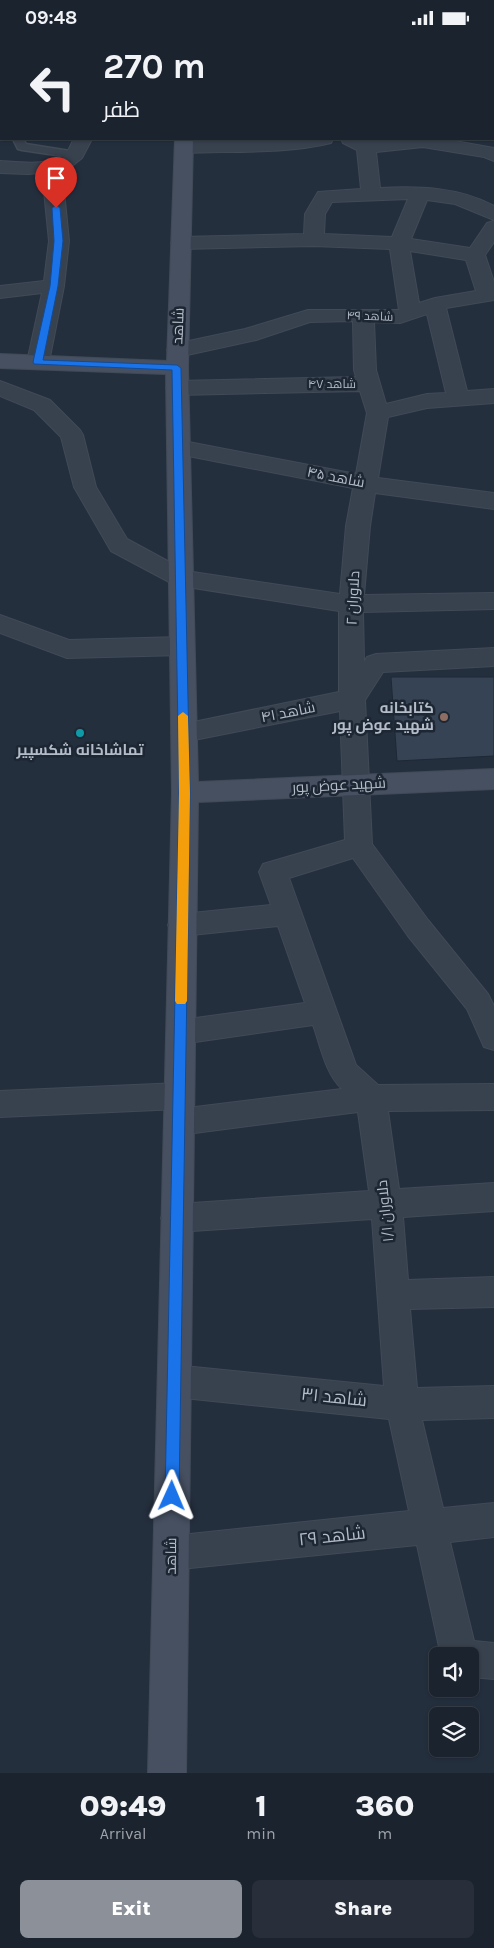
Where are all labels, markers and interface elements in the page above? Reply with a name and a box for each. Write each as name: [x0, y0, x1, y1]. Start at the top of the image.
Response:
text: 09:48: [25, 7, 77, 29]
text: 270 m: [103, 46, 206, 87]
icon: left: [20, 55, 85, 120]
text: ظفر: [103, 97, 140, 123]
pin: [35, 157, 77, 208]
icon: arrive: [42, 164, 70, 192]
street label: شاهد: [168, 307, 188, 345]
street label: شاهد ۴۹: [347, 308, 394, 324]
street label: شاهد ۴۷: [308, 377, 356, 391]
street label: شاهد ۴۵: [306, 463, 366, 491]
street label: دلاوران ۲: [343, 570, 364, 626]
street label: شاهد ۴۱: [259, 698, 317, 726]
place label: کتابخانه شهید عوض پور: [331, 699, 434, 736]
marker: کتابخانه شهید عوض پور: [438, 711, 450, 723]
marker: تماشاخانه شکسپیر: [74, 727, 86, 739]
place label: تماشاخانه شکسپیر: [16, 741, 144, 760]
street label: شهید عوض پور: [291, 774, 386, 797]
street label: دلاوران ۱/۱: [373, 1179, 398, 1243]
street label: شاهد ۳۱: [300, 1383, 368, 1411]
position arrow: [145, 1469, 197, 1521]
street label: شاهد ۲۹: [297, 1522, 367, 1550]
street label: شاهد: [162, 1537, 180, 1575]
map controls: [429, 1647, 479, 1757]
button: sound: [429, 1647, 479, 1697]
button: layers: [429, 1707, 479, 1757]
text: 09:49: [80, 1788, 167, 1824]
text: 1: [255, 1788, 267, 1824]
text: 360: [355, 1788, 414, 1824]
text: Arrival: [100, 1824, 147, 1843]
text: min: [246, 1824, 276, 1843]
text: m: [377, 1824, 392, 1843]
button: Exit: [20, 1880, 242, 1938]
button: Share: [252, 1880, 474, 1938]

